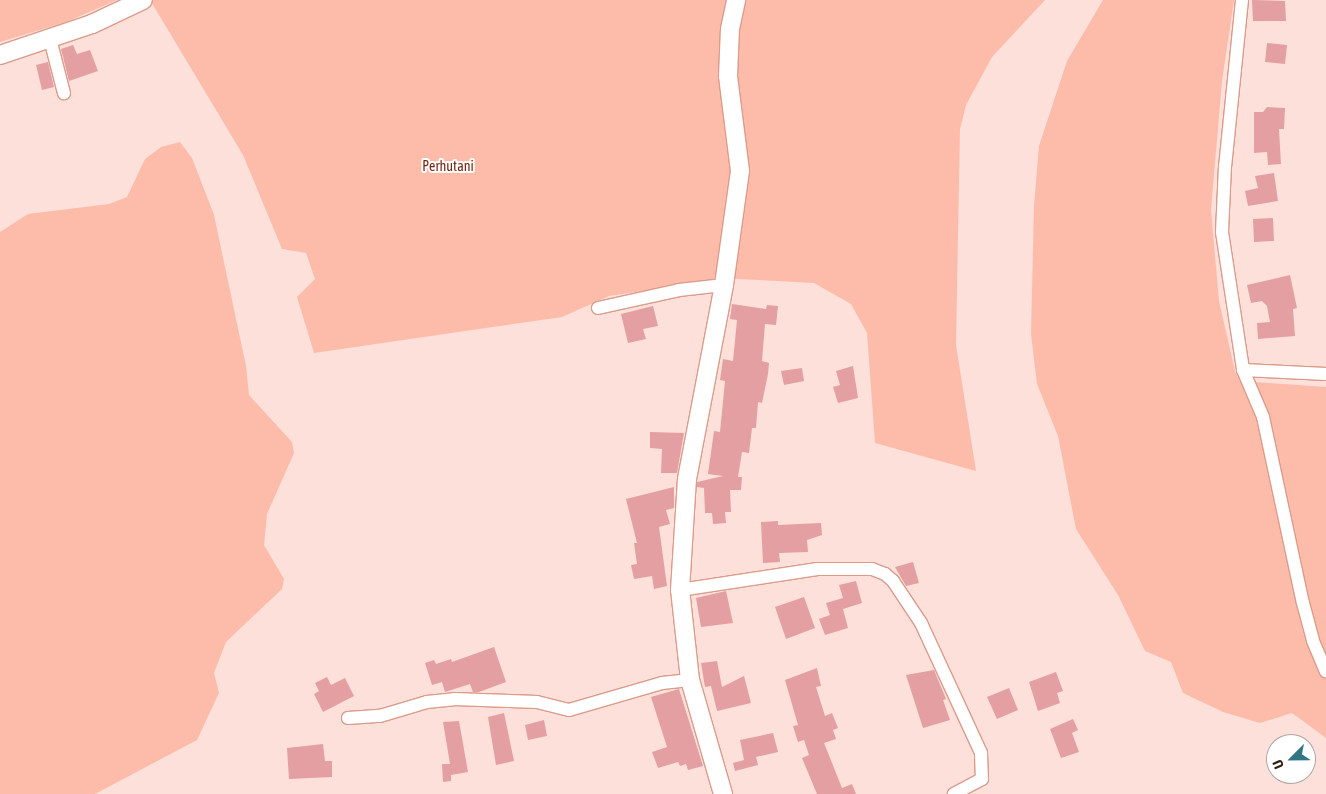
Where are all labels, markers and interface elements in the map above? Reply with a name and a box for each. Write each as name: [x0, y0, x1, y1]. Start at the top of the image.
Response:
park label: Perhutani: [422, 158, 474, 174]
north arrow: [1266, 734, 1316, 784]
text: U: [1269, 758, 1287, 771]

